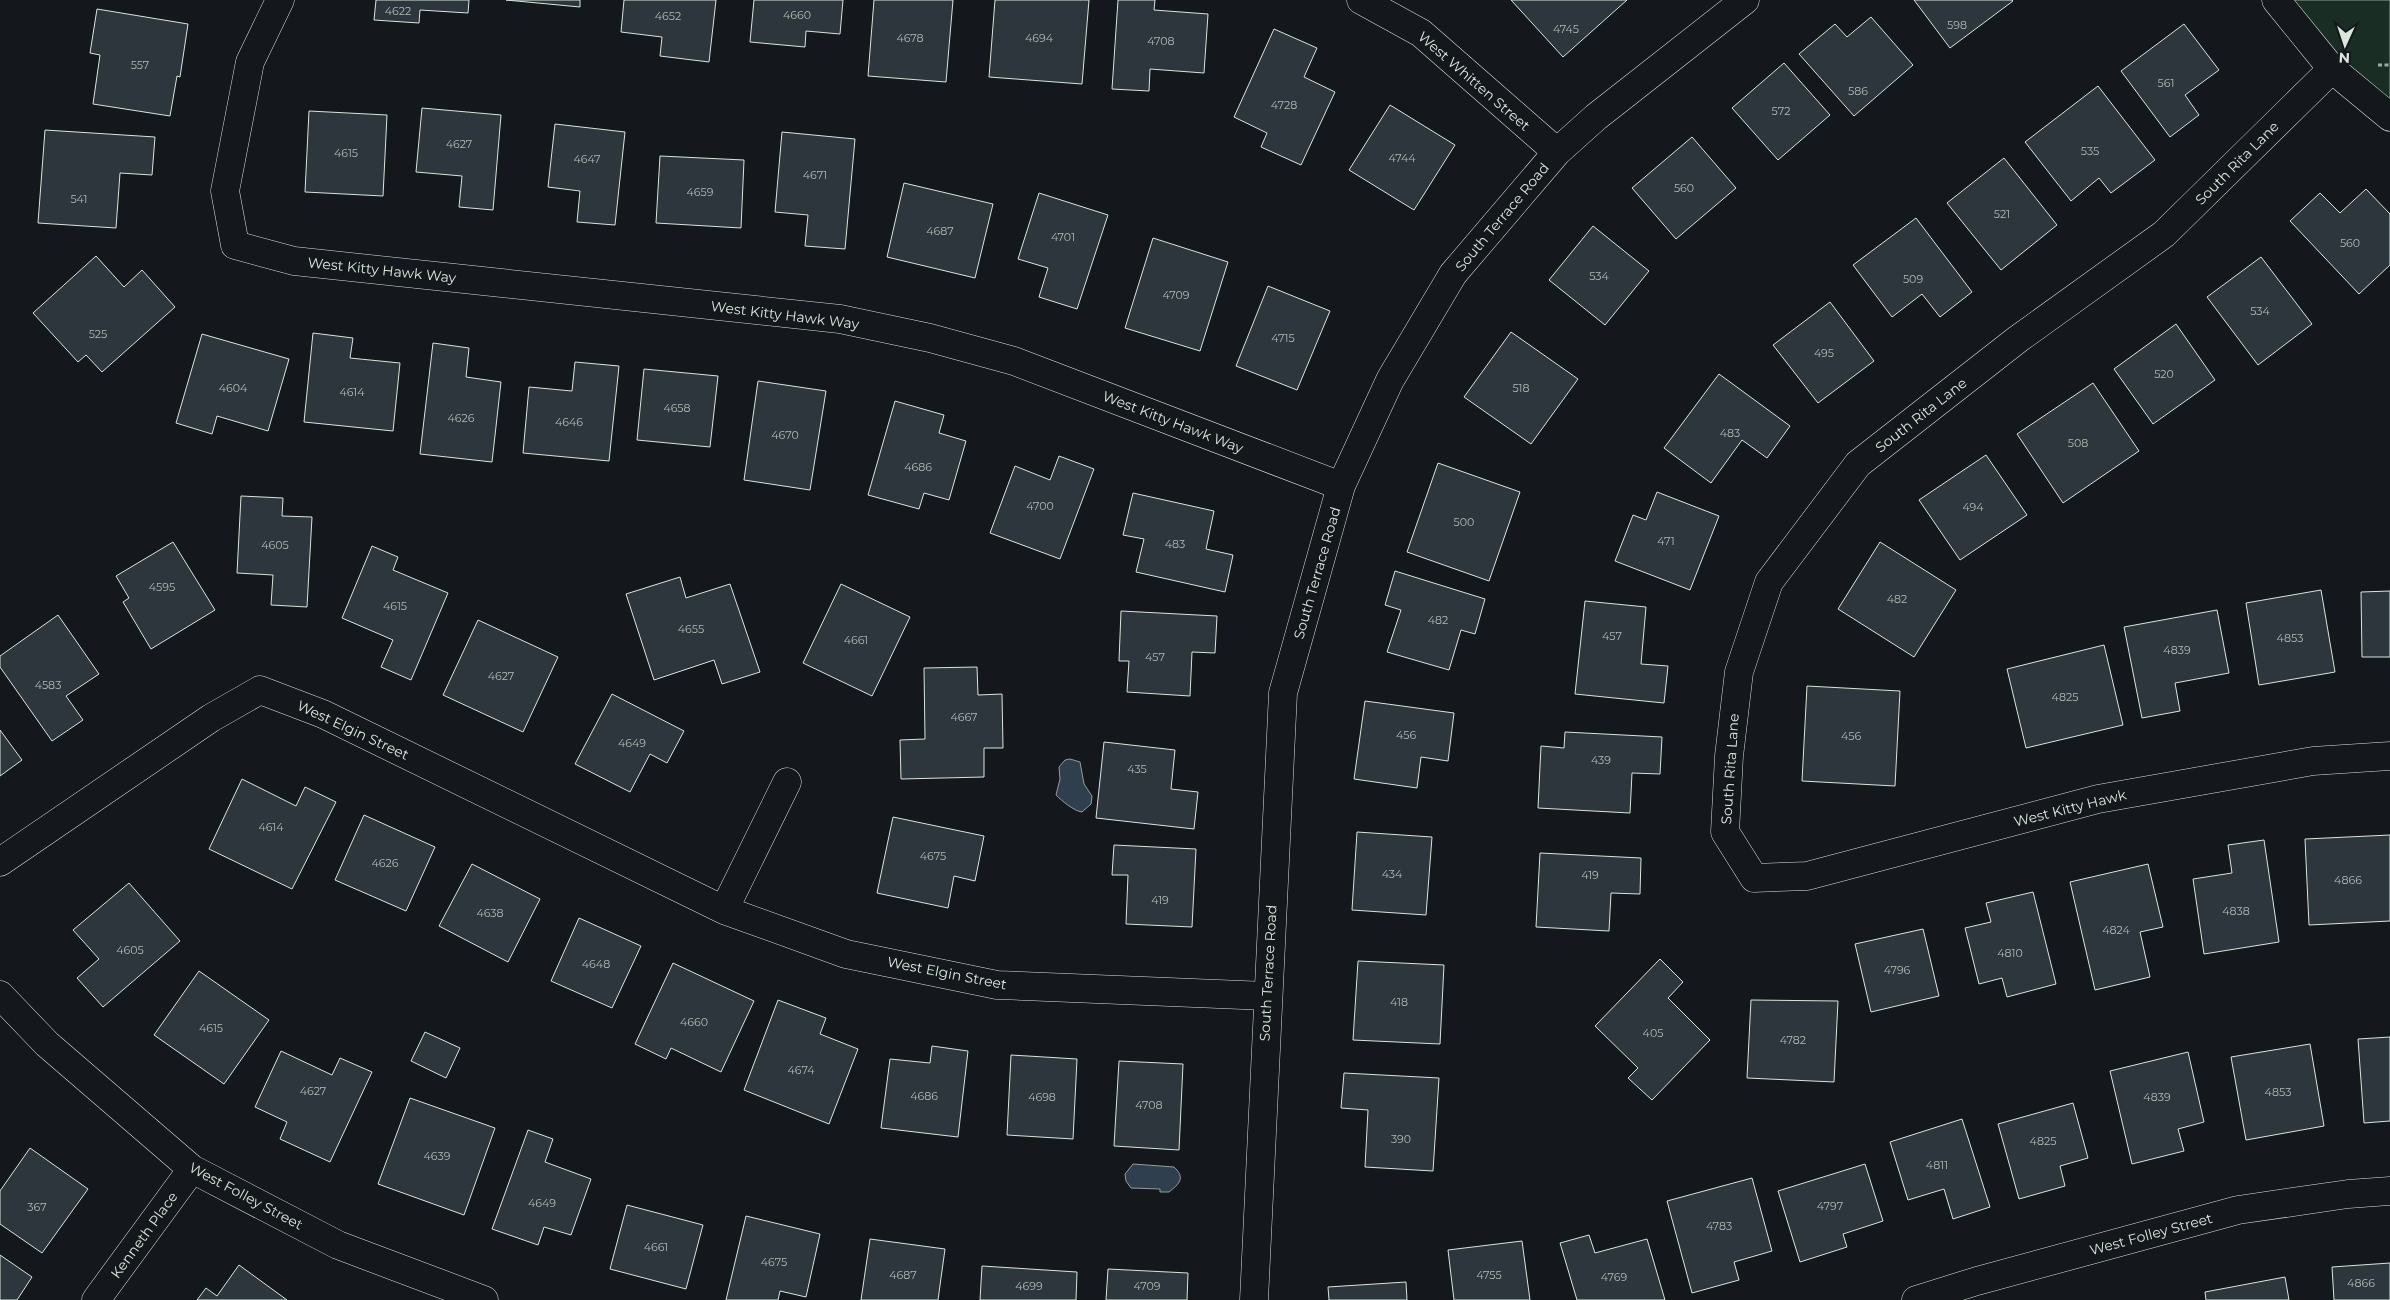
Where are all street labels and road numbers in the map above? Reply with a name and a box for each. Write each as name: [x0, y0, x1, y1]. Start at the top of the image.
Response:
street label: West Whitten Street: [1414, 27, 1534, 135]
street label: South Rita Lane: [2191, 117, 2283, 209]
street label: South Terrace Road: [1451, 159, 1553, 275]
street label: West Kitty Hawk Way: [307, 253, 458, 287]
street label: West Kitty Hawk Way: [710, 297, 861, 333]
street label: South Rita Lane: [1872, 374, 1970, 456]
street label: West Kitty Hawk Way: [1100, 387, 1246, 457]
street label: South Terrace Road: [1290, 505, 1344, 641]
street label: West Elgin Street: [294, 696, 412, 764]
street label: South Rita Lane: [1717, 713, 1743, 825]
street label: West Kitty Hawk: [2012, 785, 2129, 831]
street label: South Terrace Road: [1255, 904, 1281, 1042]
street label: West Elgin Street: [886, 953, 1009, 993]
street label: West Folley Street: [186, 1158, 306, 1234]
street label: Kenneth Place: [107, 1188, 181, 1282]
street label: West Folley Street: [2088, 1209, 2215, 1259]

